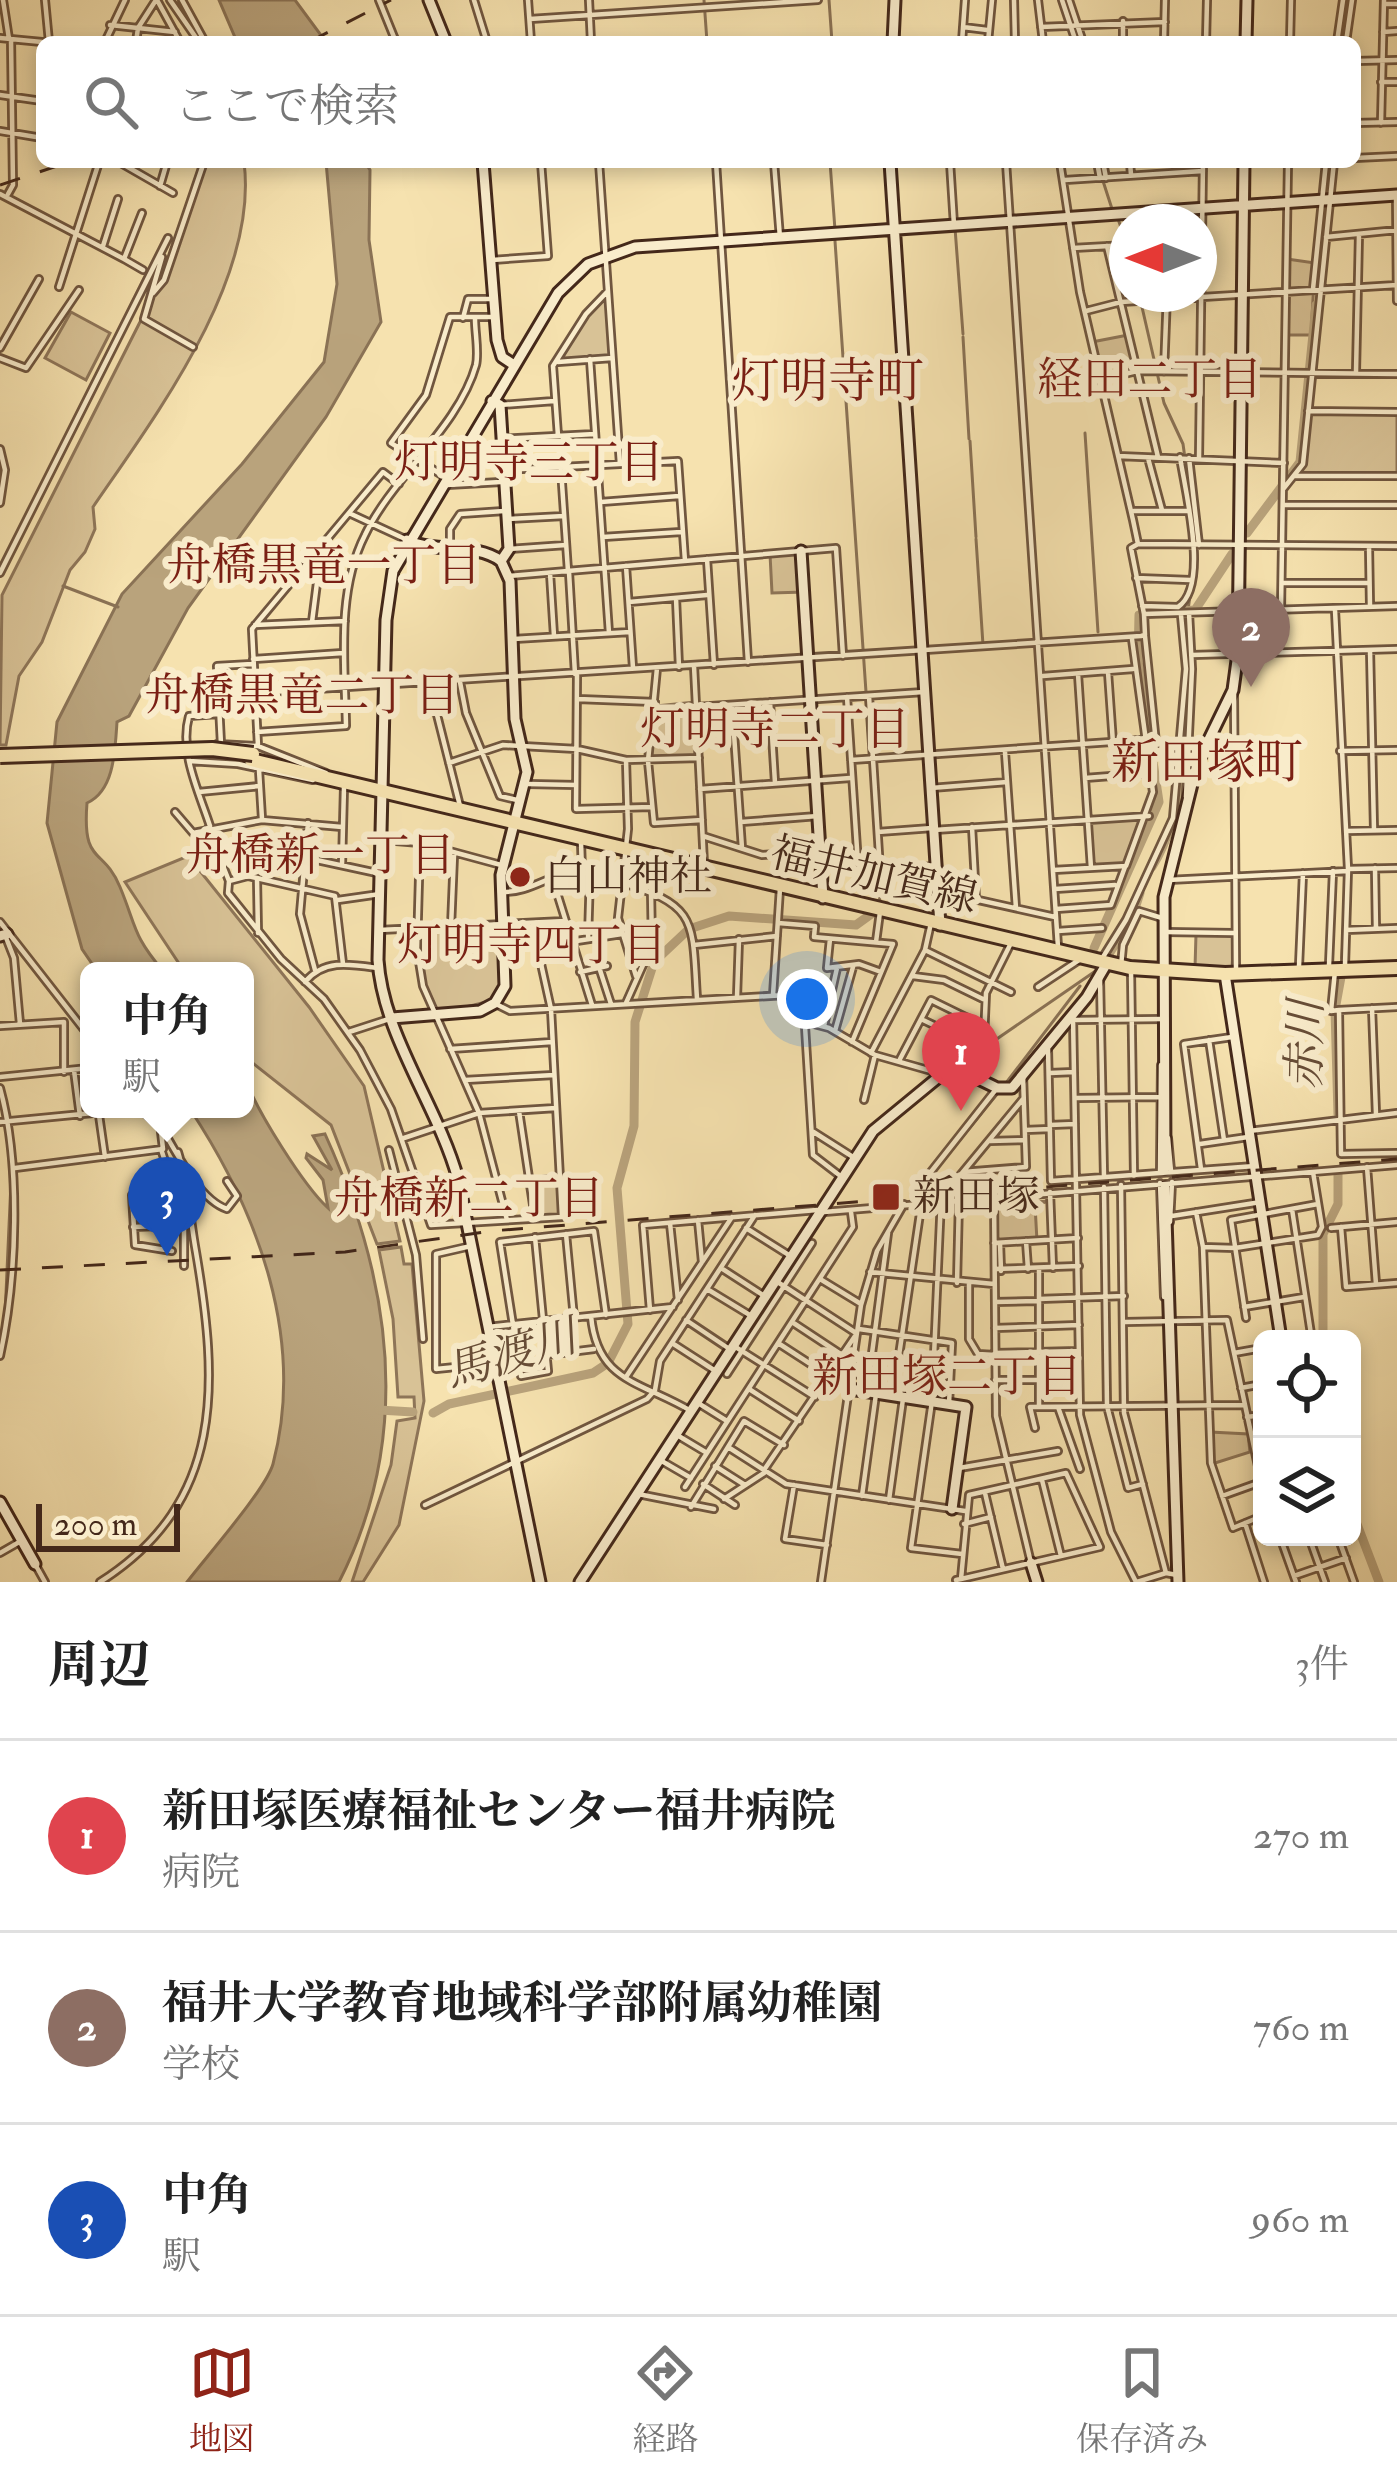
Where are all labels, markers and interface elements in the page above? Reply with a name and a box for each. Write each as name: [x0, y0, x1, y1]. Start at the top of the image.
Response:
search box: [36, 36, 1361, 168]
icon: search: [78, 69, 144, 135]
text: ここで検索: [174, 79, 399, 135]
north arrow: [1109, 204, 1217, 312]
district label: 灯明寺町: [732, 352, 924, 412]
district label: 経田二丁目: [1037, 352, 1263, 408]
district label: 灯明寺三丁目: [394, 435, 664, 491]
district label: 舟橋黒竜一丁目: [166, 538, 482, 594]
pin: 2: [1212, 588, 1290, 687]
district label: 舟橋黒竜二丁目: [144, 668, 460, 724]
district label: 灯明寺二丁目: [640, 702, 910, 758]
district label: 新田塚町: [1111, 733, 1303, 793]
street label: 福井加賀線: [766, 827, 982, 925]
district label: 舟橋新一丁目: [185, 828, 455, 884]
place label: 白山神社: [544, 851, 712, 903]
marker: 白山神社: [507, 864, 533, 890]
district label: 灯明寺四丁目: [397, 918, 667, 974]
popup: [80, 962, 254, 1118]
your location: [777, 969, 837, 1029]
text: 中角: [122, 989, 212, 1045]
water label: 赤川: [1277, 995, 1335, 1090]
pin: 1: [922, 1012, 1000, 1111]
text: 駅: [122, 1053, 161, 1102]
pin: 3: [128, 1157, 206, 1256]
district label: 舟橋新二丁目: [334, 1171, 604, 1227]
place label: 新田塚: [913, 1171, 1039, 1223]
marker: 新田塚: [870, 1181, 902, 1213]
water label: 馬渡川: [438, 1307, 589, 1402]
map controls: [1253, 1330, 1361, 1546]
button: locate: [1253, 1330, 1361, 1438]
district label: 新田塚二丁目: [812, 1349, 1082, 1405]
button: layers: [1253, 1438, 1361, 1546]
scale bar: [36, 1498, 180, 1551]
text: 200 m: [54, 1504, 137, 1545]
text: 周辺: [48, 1634, 150, 1698]
text: 3件: [1295, 1640, 1349, 1689]
text: 新田塚医療福祉センター福井病院: [162, 1784, 835, 1840]
text: 1: [80, 1811, 94, 1860]
text: 270 m: [1253, 1811, 1349, 1860]
text: 病院: [162, 1848, 240, 1897]
text: 福井大学教育地域科学部附属幼稚園: [162, 1976, 882, 2032]
text: 2: [77, 2003, 97, 2052]
text: 760 m: [1253, 2003, 1349, 2052]
text: 学校: [162, 2040, 240, 2089]
text: 中角: [162, 2168, 252, 2224]
text: 3: [80, 2195, 94, 2244]
text: 960 m: [1251, 2195, 1349, 2244]
text: 駅: [162, 2232, 201, 2281]
tab: 地図: [189, 2340, 255, 2460]
tab: 経路: [632, 2340, 698, 2460]
tab: 保存済み: [1076, 2340, 1208, 2460]

